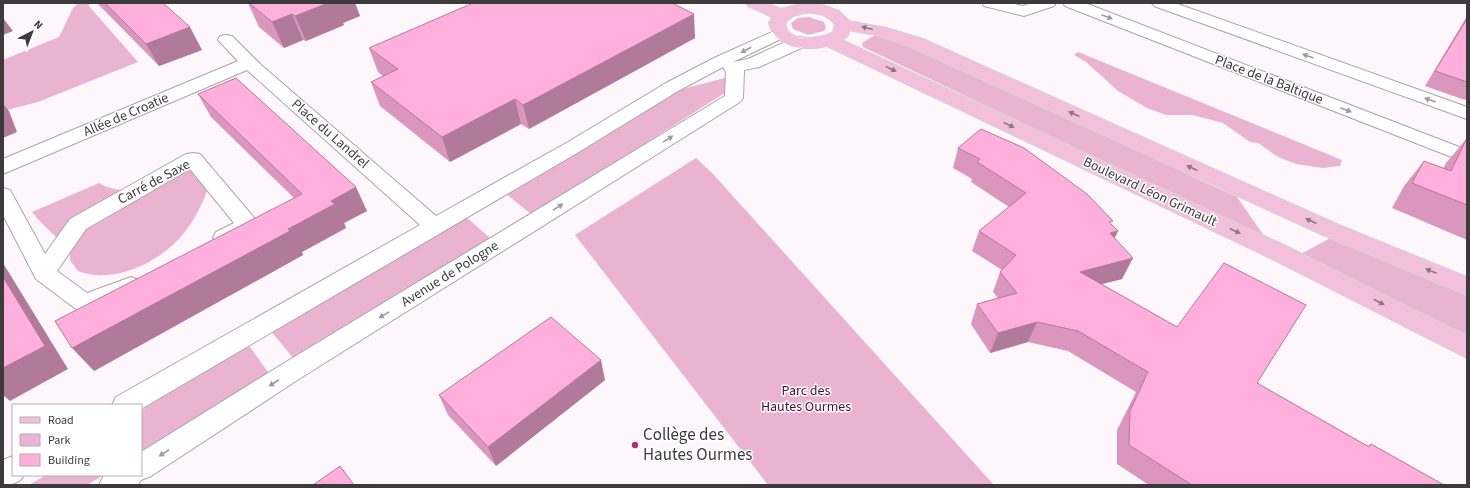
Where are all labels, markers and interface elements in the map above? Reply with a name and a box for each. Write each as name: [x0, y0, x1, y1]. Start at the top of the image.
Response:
north arrow: [12, 12, 52, 52]
one-way arrow: [1101, 15, 1113, 21]
text: N: [31, 17, 46, 33]
one-way arrow: [861, 24, 873, 30]
one-way arrow: [740, 47, 752, 53]
street label: Place de la Baltique: [1212, 50, 1326, 110]
one-way arrow: [1302, 53, 1314, 59]
one-way arrow: [886, 66, 897, 72]
street label: Allée de Croatie: [80, 88, 172, 142]
street label: Place du Landrel: [287, 95, 374, 174]
one-way arrow: [1424, 97, 1436, 103]
one-way arrow: [1340, 107, 1352, 113]
one-way arrow: [1069, 111, 1080, 117]
one-way arrow: [1003, 122, 1014, 128]
one-way arrow: [662, 135, 674, 142]
street label: Boulevard Léon Grimault: [1080, 152, 1221, 232]
street label: Carré de Saxe: [114, 155, 194, 209]
one-way arrow: [1186, 164, 1198, 170]
one-way arrow: [552, 204, 564, 211]
one-way arrow: [1304, 218, 1316, 224]
one-way arrow: [1229, 228, 1240, 234]
street label: Avenue de Pologne: [397, 236, 503, 312]
one-way arrow: [1424, 268, 1436, 274]
one-way arrow: [1373, 298, 1385, 305]
one-way arrow: [378, 311, 390, 318]
one-way arrow: [268, 379, 279, 386]
park label: Parc des Hautes Ourmes: [761, 381, 851, 417]
legend: [12, 404, 142, 476]
text: Road: [48, 412, 74, 429]
place label: Collège des Hautes Ourmes: [643, 423, 752, 467]
text: Park: [48, 432, 70, 449]
marker: Collège des Hautes Ourmes: [630, 440, 640, 450]
one-way arrow: [158, 449, 170, 456]
text: Building: [48, 452, 90, 469]

